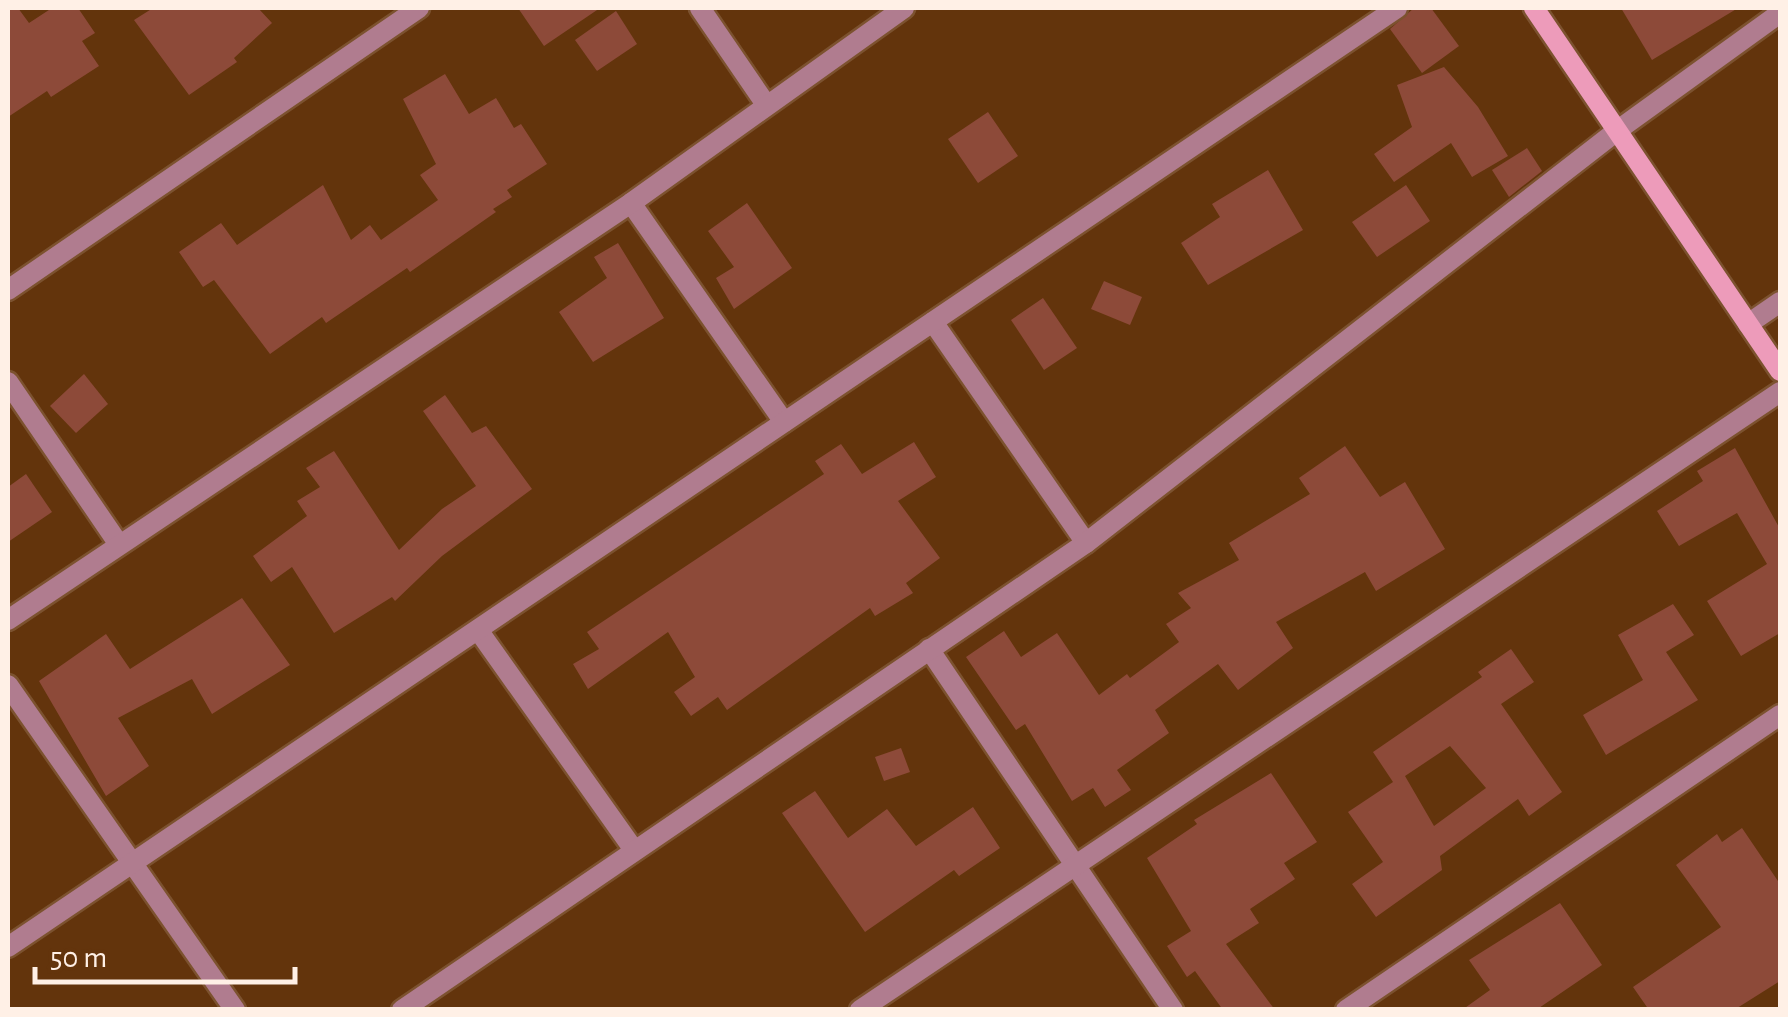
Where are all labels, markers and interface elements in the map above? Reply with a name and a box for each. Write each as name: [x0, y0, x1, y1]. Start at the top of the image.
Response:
scale bar: [35, 922, 295, 984]
text: 50 m: [50, 943, 107, 973]

